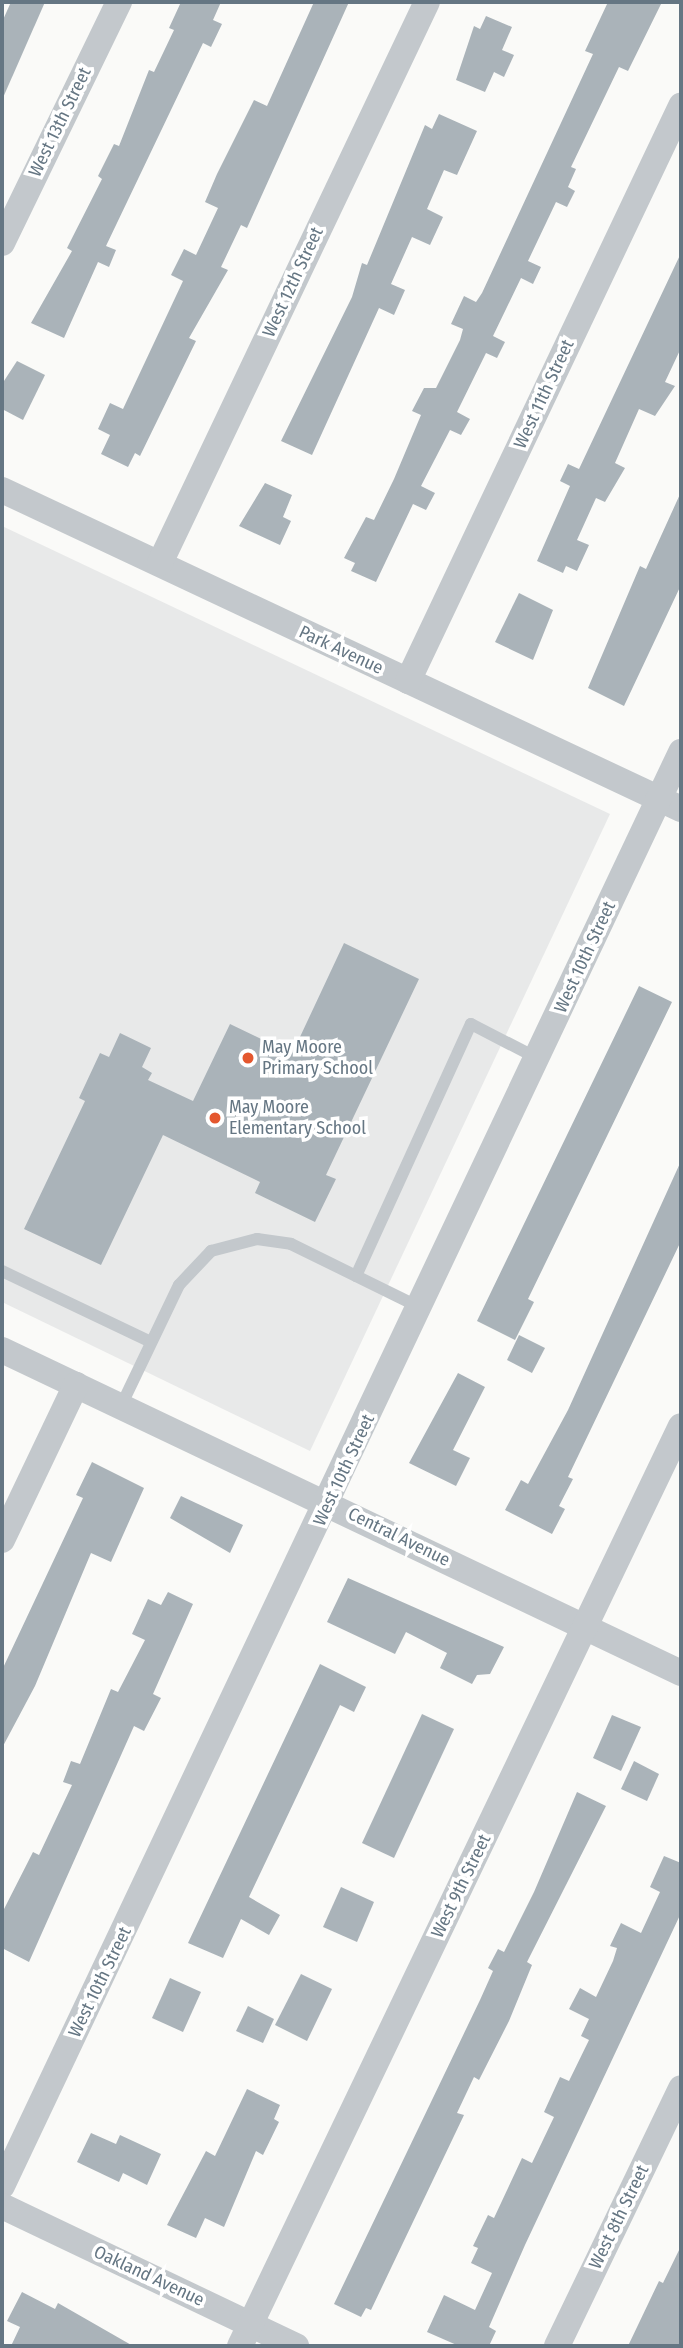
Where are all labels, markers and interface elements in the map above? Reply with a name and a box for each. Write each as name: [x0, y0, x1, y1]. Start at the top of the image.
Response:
street label: West 13th Street: [24, 64, 96, 180]
street label: West 12th Street: [258, 224, 328, 340]
street label: West 11th Street: [509, 336, 579, 452]
street label: Park Avenue: [296, 621, 386, 679]
street label: West 10th Street: [550, 898, 620, 1016]
place label: May Moore Primary School: [262, 1037, 373, 1080]
marker: May Moore Primary School: [240, 1050, 256, 1066]
place label: May Moore Elementary School: [229, 1097, 366, 1140]
marker: May Moore Elementary School: [207, 1110, 223, 1126]
street label: West 10th Street: [309, 1411, 379, 1529]
street label: Central Avenue: [345, 1503, 453, 1571]
street label: West 9th Street: [427, 1831, 495, 1941]
street label: West 10th Street: [64, 1923, 136, 2041]
street label: West 8th Street: [585, 2162, 653, 2272]
street label: Oakland Avenue: [90, 2241, 208, 2311]

